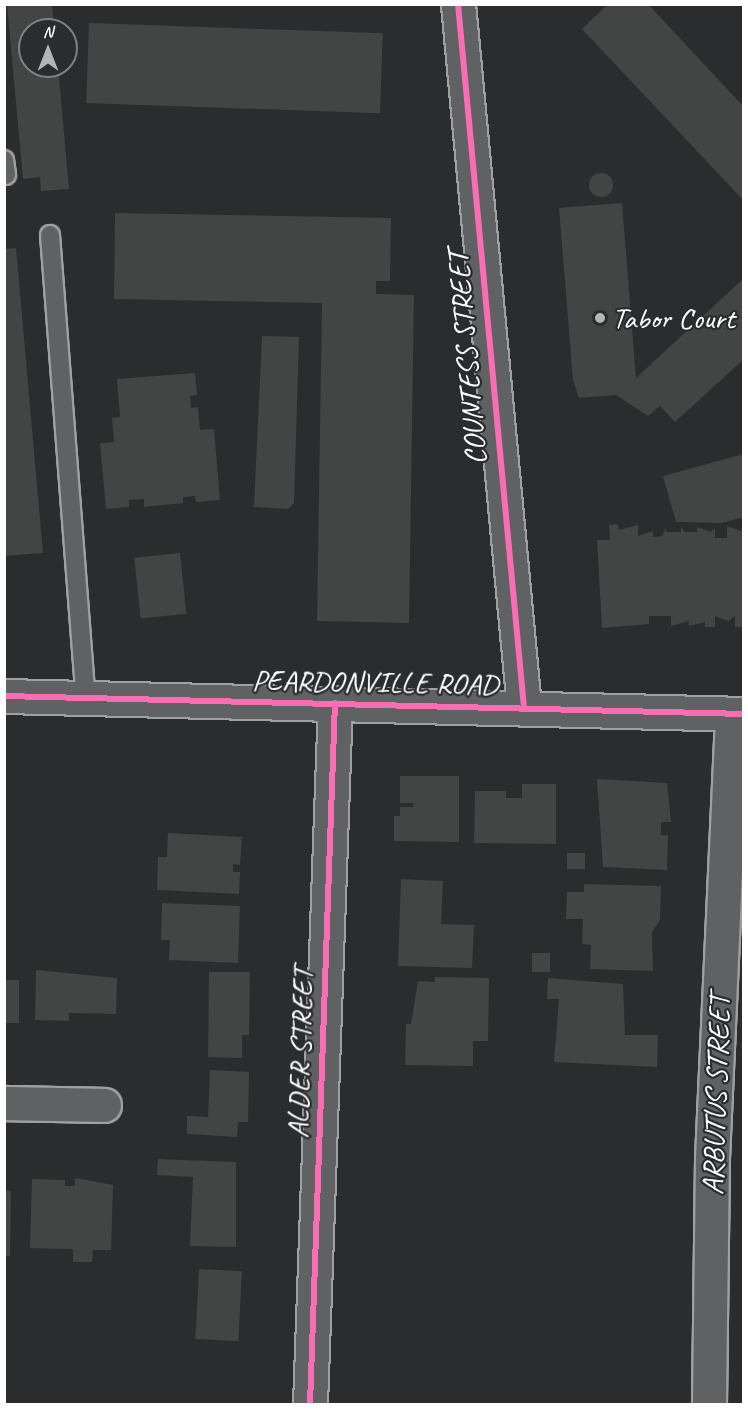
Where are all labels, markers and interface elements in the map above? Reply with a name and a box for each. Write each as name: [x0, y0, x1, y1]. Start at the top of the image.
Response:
north arrow: [18, 18, 78, 78]
text: N: [43, 22, 53, 42]
street label: COUNTESS STREET: [440, 250, 494, 466]
place label: Tabor Court: [612, 300, 734, 336]
marker: Tabor Court: [593, 311, 607, 325]
street label: PEARDONVILLE ROAD: [251, 662, 499, 702]
street label: ALDER STREET: [279, 967, 321, 1139]
street label: ARBUTUS STREET: [695, 995, 737, 1195]

